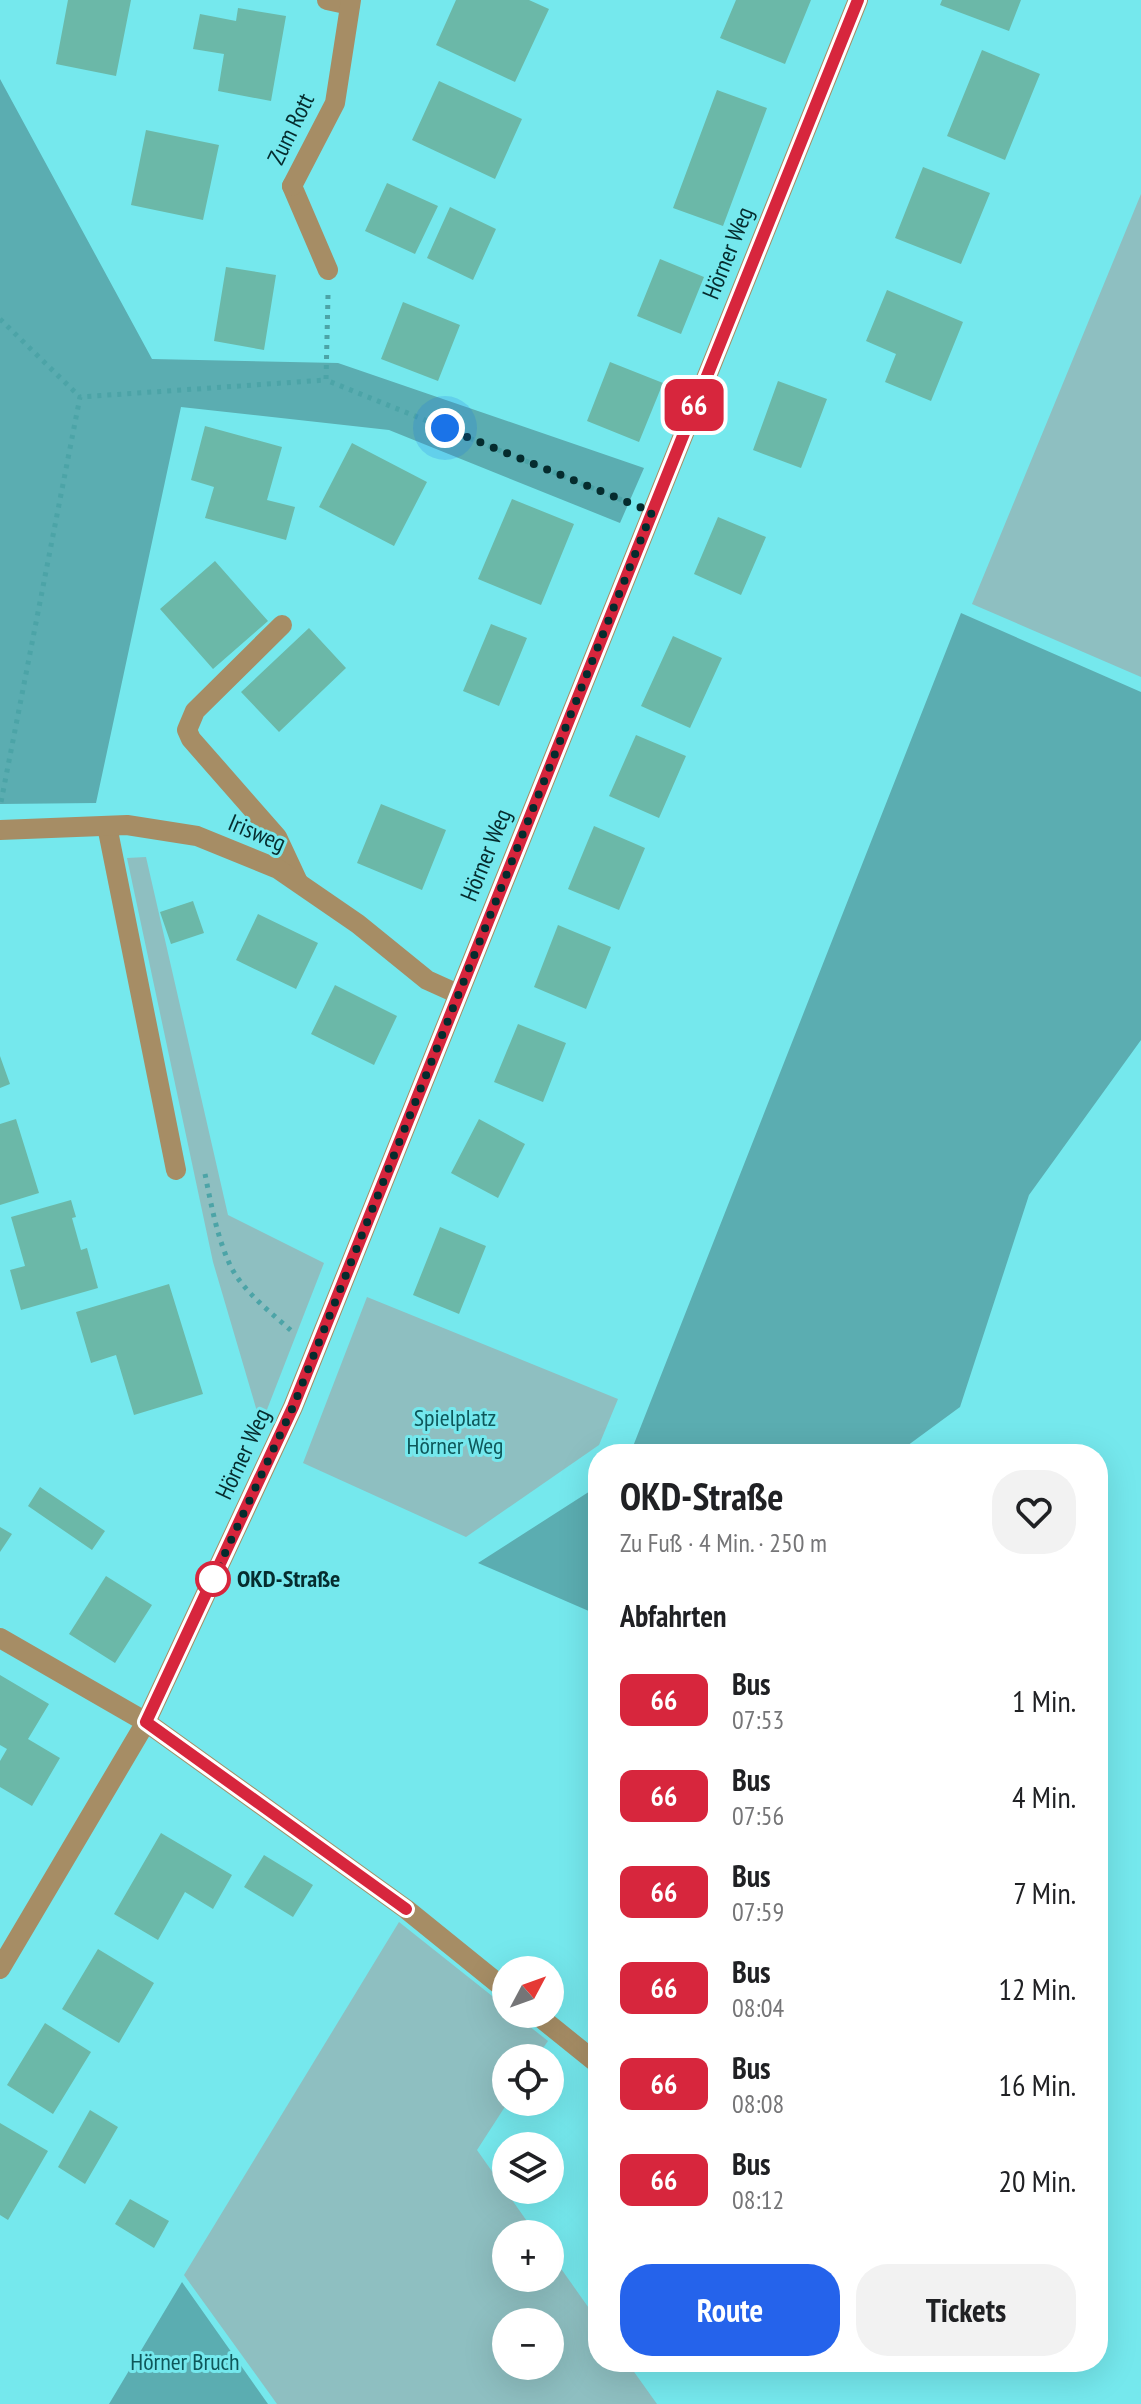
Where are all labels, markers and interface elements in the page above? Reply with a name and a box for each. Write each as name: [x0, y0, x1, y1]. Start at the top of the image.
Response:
street label: Zum Rott: [260, 88, 321, 169]
street label: Hörner Weg: [695, 202, 760, 304]
line badge: 66: [658, 379, 730, 431]
text: 66: [681, 386, 707, 423]
your location: [425, 408, 465, 448]
street label: Hörner Weg: [453, 804, 518, 906]
street label: Irisweg: [224, 807, 291, 858]
park label: Spielplatz Hörner Weg: [407, 1402, 503, 1461]
street label: Hörner Weg: [208, 1403, 277, 1504]
button: heart: [992, 1470, 1076, 1554]
text: OKD-Straße: [620, 1471, 784, 1520]
text: Zu Fuß · 4 Min. · 250 m: [620, 1526, 827, 1559]
marker: OKD-Straße: [196, 1562, 230, 1596]
place label: OKD-Straße: [237, 1563, 340, 1594]
text: Abfahrten: [620, 1596, 726, 1635]
text: Bus: [732, 1664, 771, 1703]
text: 66: [651, 1681, 677, 1718]
text: 1 Min.: [1012, 1681, 1076, 1720]
text: 07:53: [732, 1703, 784, 1736]
text: Bus: [732, 1760, 771, 1799]
text: 66: [651, 1777, 677, 1814]
text: 4 Min.: [1012, 1777, 1076, 1816]
text: 07:56: [732, 1799, 784, 1832]
text: Bus: [732, 1856, 771, 1895]
text: 66: [651, 1873, 677, 1910]
text: 7 Min.: [1013, 1873, 1076, 1912]
text: 07:59: [732, 1895, 784, 1928]
text: Bus: [732, 1952, 771, 1991]
north arrow: [492, 1956, 564, 2028]
map controls: [492, 1956, 564, 2380]
text: 66: [651, 1969, 677, 2006]
text: 12 Min.: [999, 1969, 1076, 2008]
text: 08:04: [732, 1991, 784, 2024]
button: locate: [492, 2044, 564, 2116]
text: Bus: [732, 2048, 771, 2087]
text: 66: [651, 2065, 677, 2102]
text: 16 Min.: [999, 2065, 1076, 2104]
text: 08:08: [732, 2087, 784, 2120]
button: layers: [492, 2132, 564, 2204]
text: Bus: [732, 2144, 771, 2183]
text: 66: [651, 2161, 677, 2198]
text: 20 Min.: [999, 2161, 1076, 2200]
text: 08:12: [732, 2183, 784, 2216]
button: +: [492, 2220, 564, 2292]
button: Route: [620, 2264, 840, 2356]
button: Tickets: [856, 2264, 1076, 2356]
button: −: [492, 2308, 564, 2380]
park label: Hörner Bruch: [130, 2346, 240, 2377]

